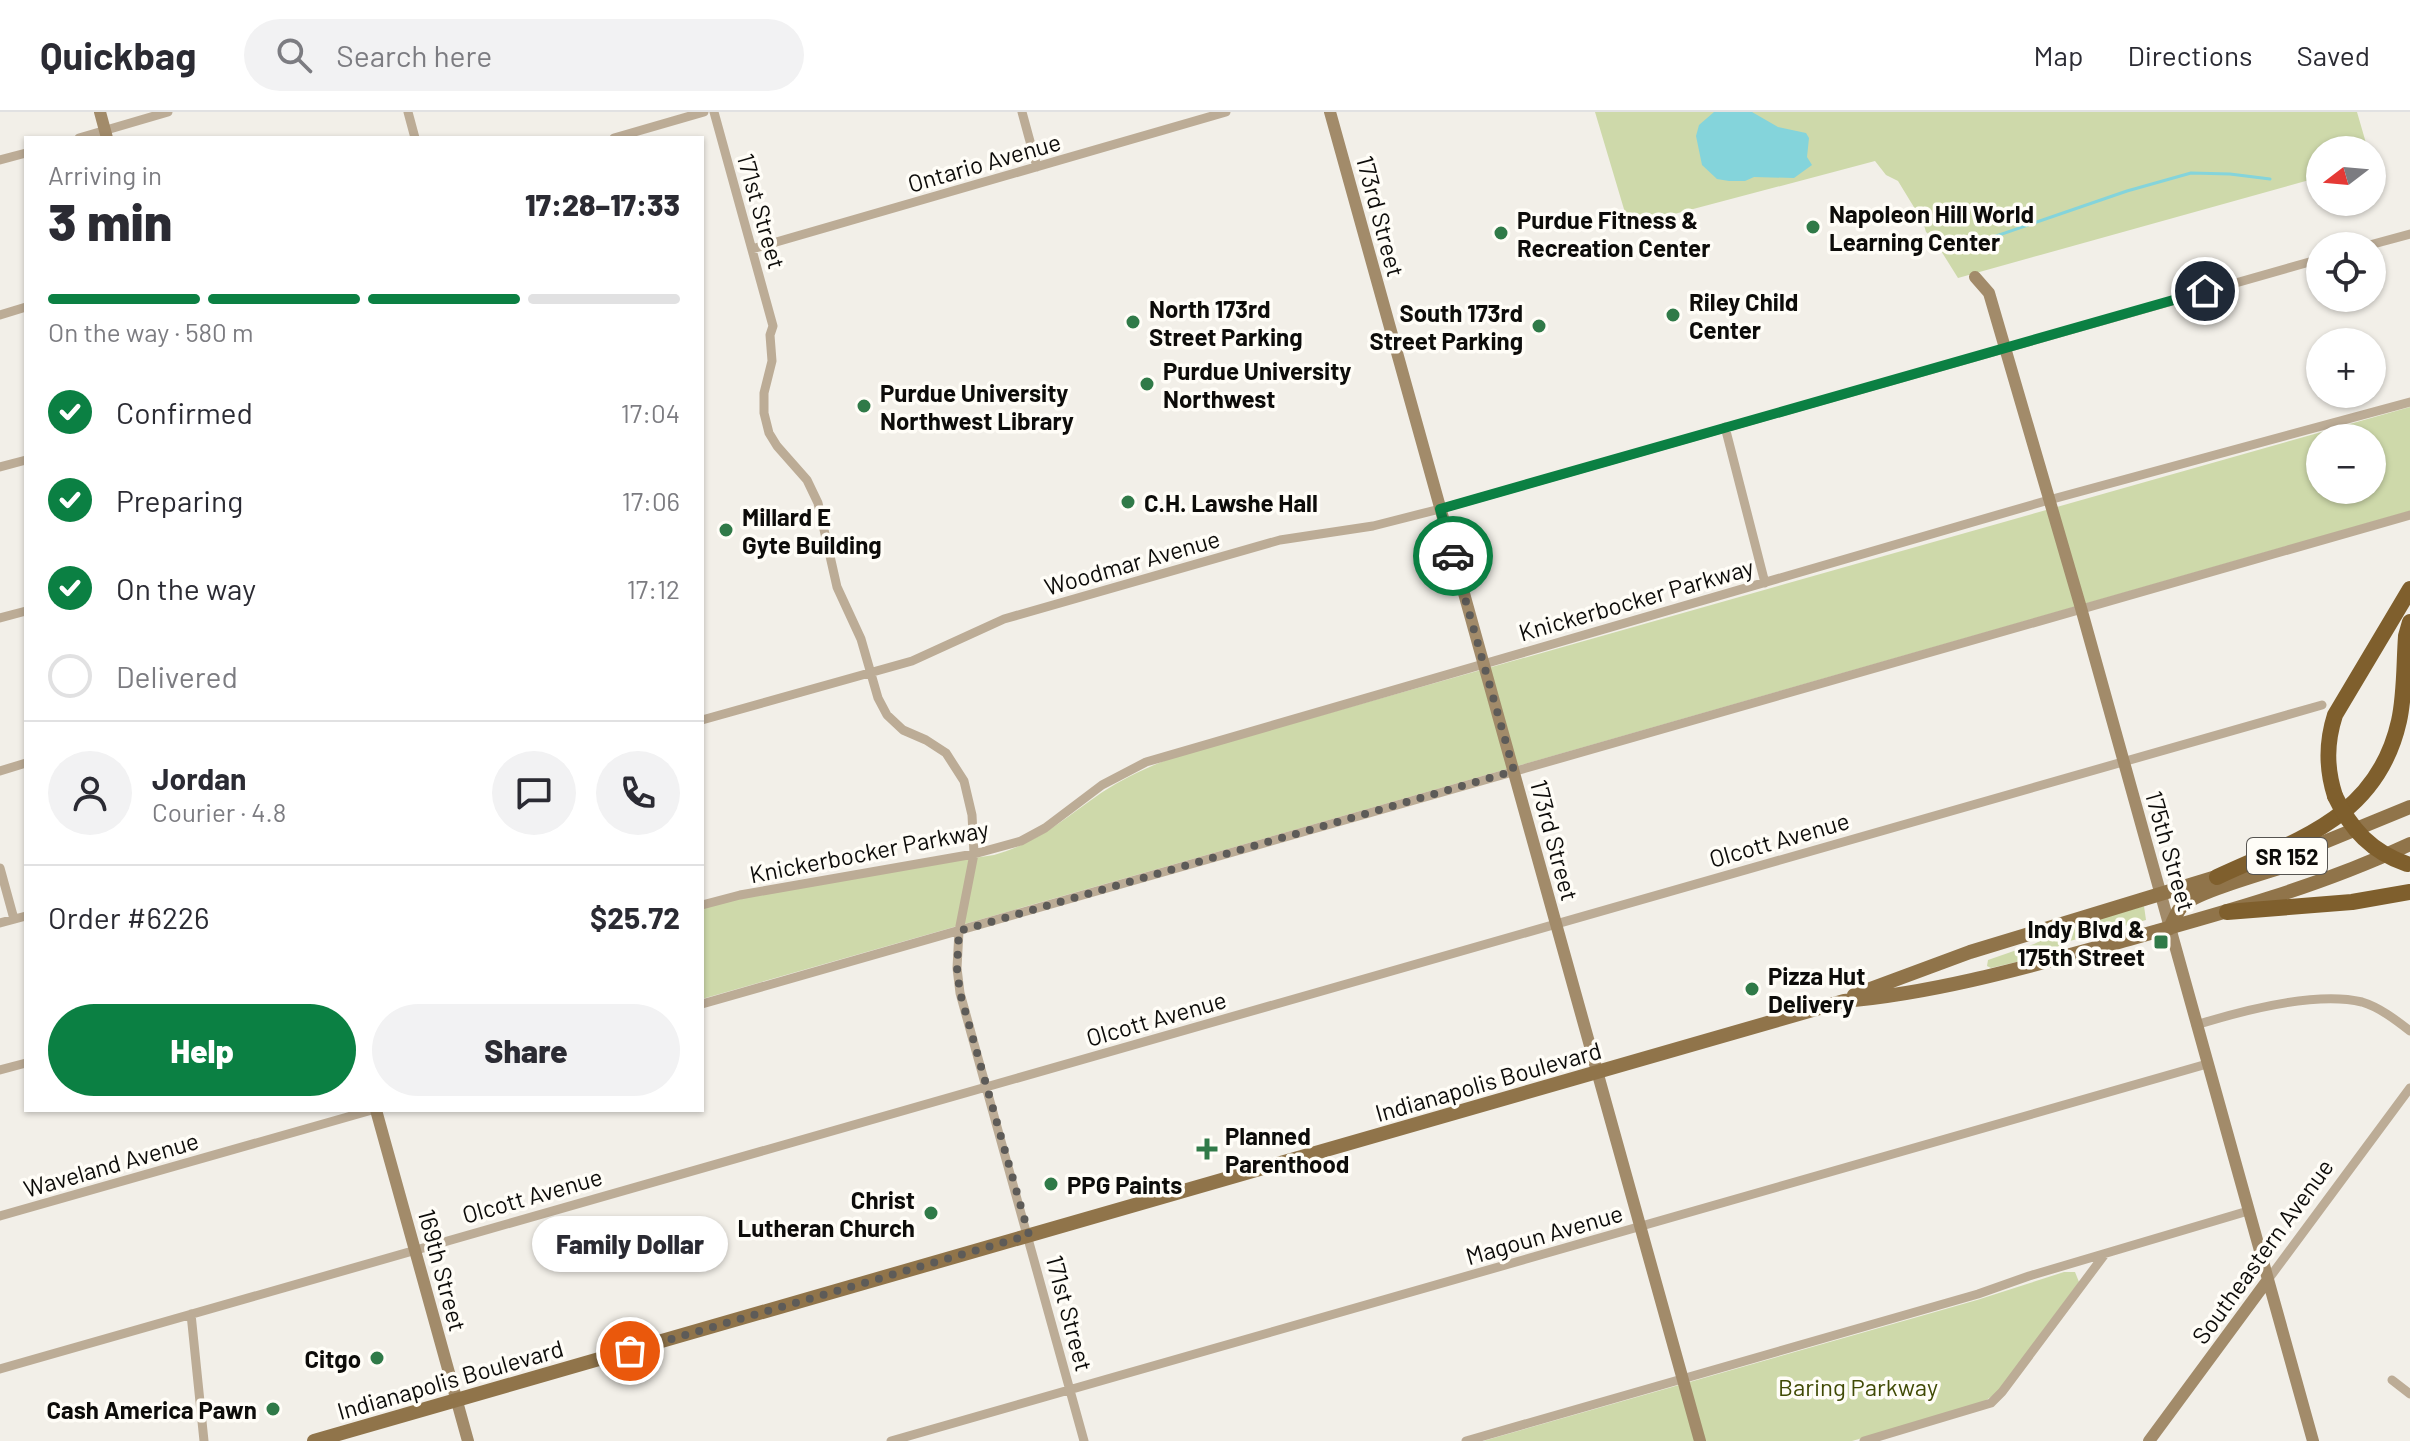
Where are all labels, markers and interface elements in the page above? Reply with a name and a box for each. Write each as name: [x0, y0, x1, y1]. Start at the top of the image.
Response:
search box: [244, 19, 804, 91]
text: Quickbag: [40, 32, 196, 78]
icon: search: [272, 33, 316, 77]
text: Search here: [336, 37, 492, 73]
text: Map: [2034, 38, 2083, 72]
text: Directions: [2127, 38, 2253, 72]
text: Saved: [2297, 38, 2370, 72]
street label: Ontario Avenue: [904, 126, 1064, 198]
north arrow: [2306, 136, 2386, 216]
map controls: [2306, 136, 2386, 504]
street label: 171st Street: [732, 150, 792, 272]
street label: 173rd Street: [1351, 152, 1411, 280]
text: Arriving in: [48, 159, 162, 190]
text: 17:28–17:33: [525, 186, 680, 222]
text: 3 min: [48, 189, 172, 251]
place label: Napoleon Hill World Learning Center: [1829, 199, 2034, 256]
place label: Purdue Fitness & Recreation Center: [1517, 205, 1710, 262]
marker: Napoleon Hill World Learning Center: [1804, 218, 1822, 236]
marker: Purdue Fitness & Recreation Center: [1492, 224, 1510, 242]
button: locate: [2306, 232, 2386, 312]
pin: [2171, 257, 2239, 325]
icon: home: [2183, 269, 2227, 313]
place label: Riley Child Center: [1689, 287, 1798, 344]
place label: North 173rd Street Parking: [1149, 294, 1303, 351]
place label: South 173rd Street Parking: [1369, 298, 1523, 355]
marker: Riley Child Center: [1664, 306, 1682, 324]
marker: North 173rd Street Parking: [1124, 313, 1142, 331]
text: On the way · 580 m: [48, 316, 253, 347]
marker: South 173rd Street Parking: [1530, 317, 1548, 335]
button: +: [2306, 328, 2386, 408]
place label: Purdue University Northwest: [1163, 356, 1351, 413]
marker: Purdue University Northwest: [1138, 375, 1156, 393]
place label: Purdue University Northwest Library: [880, 378, 1074, 435]
icon: check: [48, 390, 92, 434]
text: Confirmed: [116, 394, 253, 430]
text: 17:04: [621, 397, 680, 428]
marker: Purdue University Northwest Library: [855, 397, 873, 415]
button: −: [2306, 424, 2386, 504]
icon: check: [48, 478, 92, 522]
text: Preparing: [116, 482, 243, 518]
text: 17:06: [622, 485, 680, 516]
place label: C.H. Lawshe Hall: [1144, 488, 1318, 517]
marker: C.H. Lawshe Hall: [1119, 493, 1137, 511]
place label: Millard E Gyte Building: [742, 502, 882, 559]
courier: [1413, 516, 1493, 596]
marker: Millard E Gyte Building: [717, 521, 735, 539]
street label: Woodmar Avenue: [1041, 523, 1223, 601]
icon: car: [1431, 534, 1475, 578]
street label: Knickerbocker Parkway: [1515, 552, 1757, 646]
icon: check: [48, 566, 92, 610]
text: On the way: [116, 570, 256, 606]
text: 17:12: [627, 573, 680, 604]
text: Delivered: [116, 658, 238, 694]
button: person: [48, 751, 132, 835]
button: chat: [492, 751, 576, 835]
button: phone: [596, 751, 680, 835]
text: Jordan: [152, 760, 247, 796]
street label: 173rd Street: [1525, 776, 1585, 904]
street label: 175th Street: [2140, 787, 2202, 915]
text: Courier · 4.8: [152, 796, 286, 827]
street label: Olcott Avenue: [1706, 805, 1852, 873]
street label: Knickerbocker Parkway: [747, 814, 991, 888]
road number: SR 152: [2247, 838, 2327, 874]
text: Order #6226: [48, 899, 210, 935]
text: $25.72: [590, 899, 680, 935]
place label: Indy Blvd & 175th Street: [2017, 914, 2145, 971]
marker: Indy Blvd & 175th Street: [2152, 933, 2170, 951]
place label: Pizza Hut Delivery: [1768, 961, 1865, 1018]
marker: Pizza Hut Delivery: [1743, 980, 1761, 998]
street label: Olcott Avenue: [1083, 984, 1229, 1052]
button: Help: [48, 1004, 356, 1096]
button: Share: [372, 1004, 680, 1096]
street label: Indianapolis Boulevard: [1372, 1035, 1604, 1127]
place label: Planned Parenthood: [1225, 1121, 1349, 1178]
street label: Waveland Avenue: [20, 1125, 202, 1203]
marker: Planned Parenthood: [1196, 1138, 1218, 1160]
street label: Southeastern Avenue: [2185, 1153, 2339, 1349]
street label: Olcott Avenue: [459, 1161, 605, 1229]
place label: PPG Paints: [1067, 1170, 1182, 1199]
marker: PPG Paints: [1042, 1175, 1060, 1193]
place label: Christ Lutheran Church: [738, 1185, 915, 1242]
street label: Magoun Avenue: [1462, 1198, 1626, 1270]
marker: Christ Lutheran Church: [922, 1204, 940, 1222]
street label: 169th Street: [413, 1206, 473, 1334]
callout: Family Dollar: [532, 1215, 728, 1271]
text: Family Dollar: [556, 1228, 704, 1259]
street label: 171st Street: [1041, 1252, 1099, 1374]
pin: [596, 1317, 664, 1385]
icon: bag: [608, 1329, 652, 1373]
street label: Indianapolis Boulevard: [334, 1333, 566, 1425]
place label: Citgo: [305, 1344, 361, 1373]
marker: Citgo: [368, 1349, 386, 1367]
park label: Baring Parkway: [1778, 1372, 1938, 1401]
place label: Cash America Pawn: [47, 1395, 257, 1424]
marker: Cash America Pawn: [264, 1400, 282, 1418]

